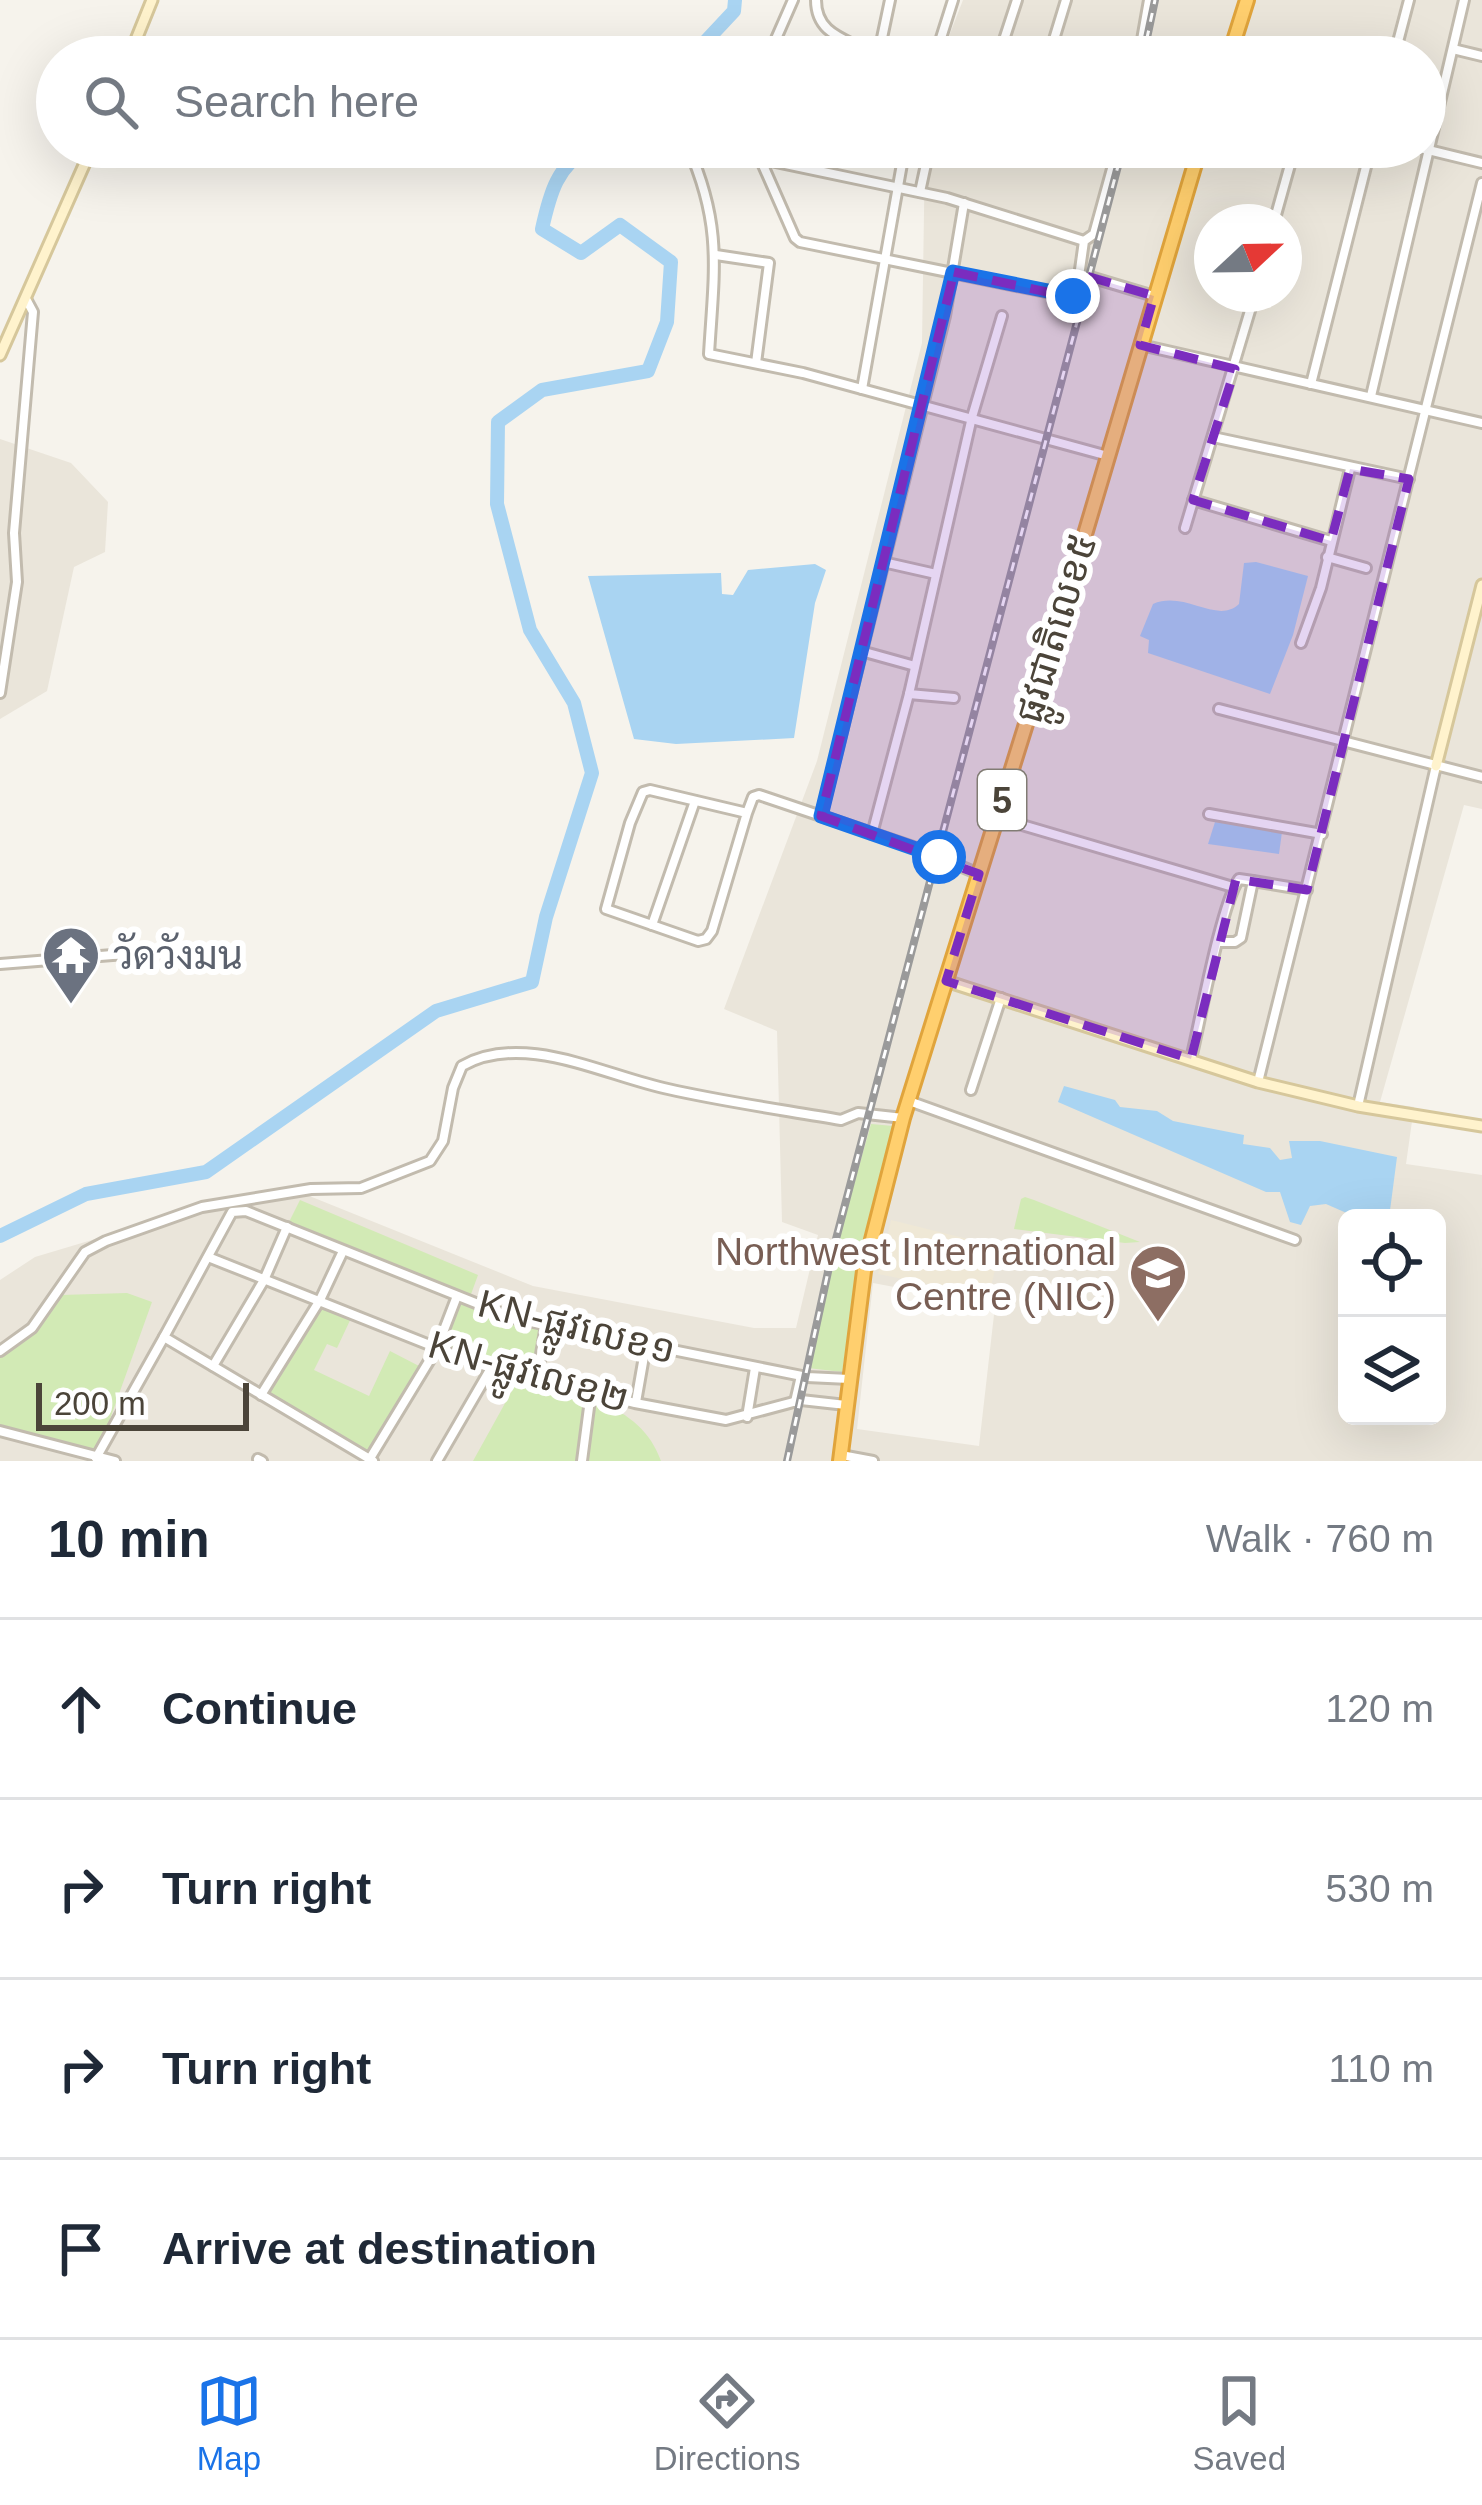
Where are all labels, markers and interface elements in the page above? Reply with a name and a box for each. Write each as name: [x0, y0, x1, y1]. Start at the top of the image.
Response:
search box: [36, 36, 1446, 168]
icon: search: [78, 69, 144, 135]
text: Search here: [174, 76, 419, 127]
north arrow: [1194, 204, 1302, 312]
route end: [1046, 269, 1100, 323]
street label: ផ្លូវជាតិលេខ៥: [1006, 529, 1118, 732]
road number: 5: [978, 770, 1026, 830]
route start: [912, 830, 966, 884]
temple icon: วัดวังมน: [40, 924, 102, 1006]
place label: วัดวังมน: [113, 932, 243, 977]
map controls: [1338, 1209, 1446, 1425]
button: locate: [1338, 1209, 1446, 1317]
place label: Northwest International Centre (NIC): [715, 1230, 1116, 1318]
school or university icon: Northwest International Centre (NIC): [1127, 1242, 1189, 1324]
street label: KN-ផ្លូវលេខ១: [471, 1281, 680, 1385]
button: layers: [1338, 1317, 1446, 1425]
street label: KN-ផ្លូវលេខ២: [420, 1322, 634, 1434]
scale bar: [36, 1377, 249, 1430]
text: 200 m: [54, 1385, 146, 1422]
text: 10 min: [48, 1511, 210, 1568]
text: Walk · 760 m: [1206, 1517, 1434, 1560]
icon: ahead: [48, 1676, 114, 1742]
text: Continue: [162, 1683, 357, 1734]
text: 120 m: [1326, 1687, 1434, 1730]
icon: right: [48, 1856, 114, 1922]
text: Turn right: [162, 1863, 371, 1914]
text: 530 m: [1326, 1867, 1434, 1910]
icon: right: [48, 2036, 114, 2102]
text: Turn right: [162, 2043, 371, 2094]
text: 110 m: [1329, 2047, 1434, 2090]
icon: arrive: [48, 2216, 114, 2282]
text: Arrive at destination: [162, 2223, 597, 2274]
tab: Map: [196, 2368, 262, 2478]
tab: Directions: [654, 2368, 801, 2478]
tab: Saved: [1192, 2368, 1286, 2478]

